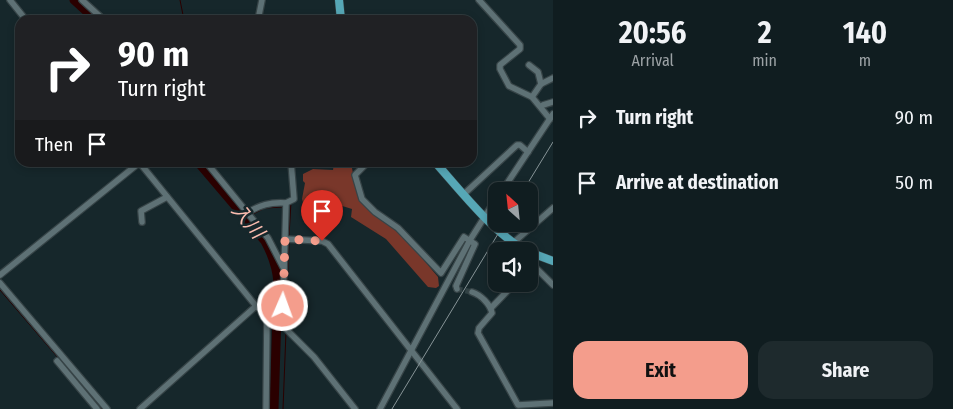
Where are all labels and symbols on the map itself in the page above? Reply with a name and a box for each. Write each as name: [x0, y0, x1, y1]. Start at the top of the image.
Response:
north arrow: [488, 182, 538, 232]
pin: [301, 190, 343, 241]
water label: 入川: [227, 199, 270, 244]
position arrow: [256, 279, 308, 331]

